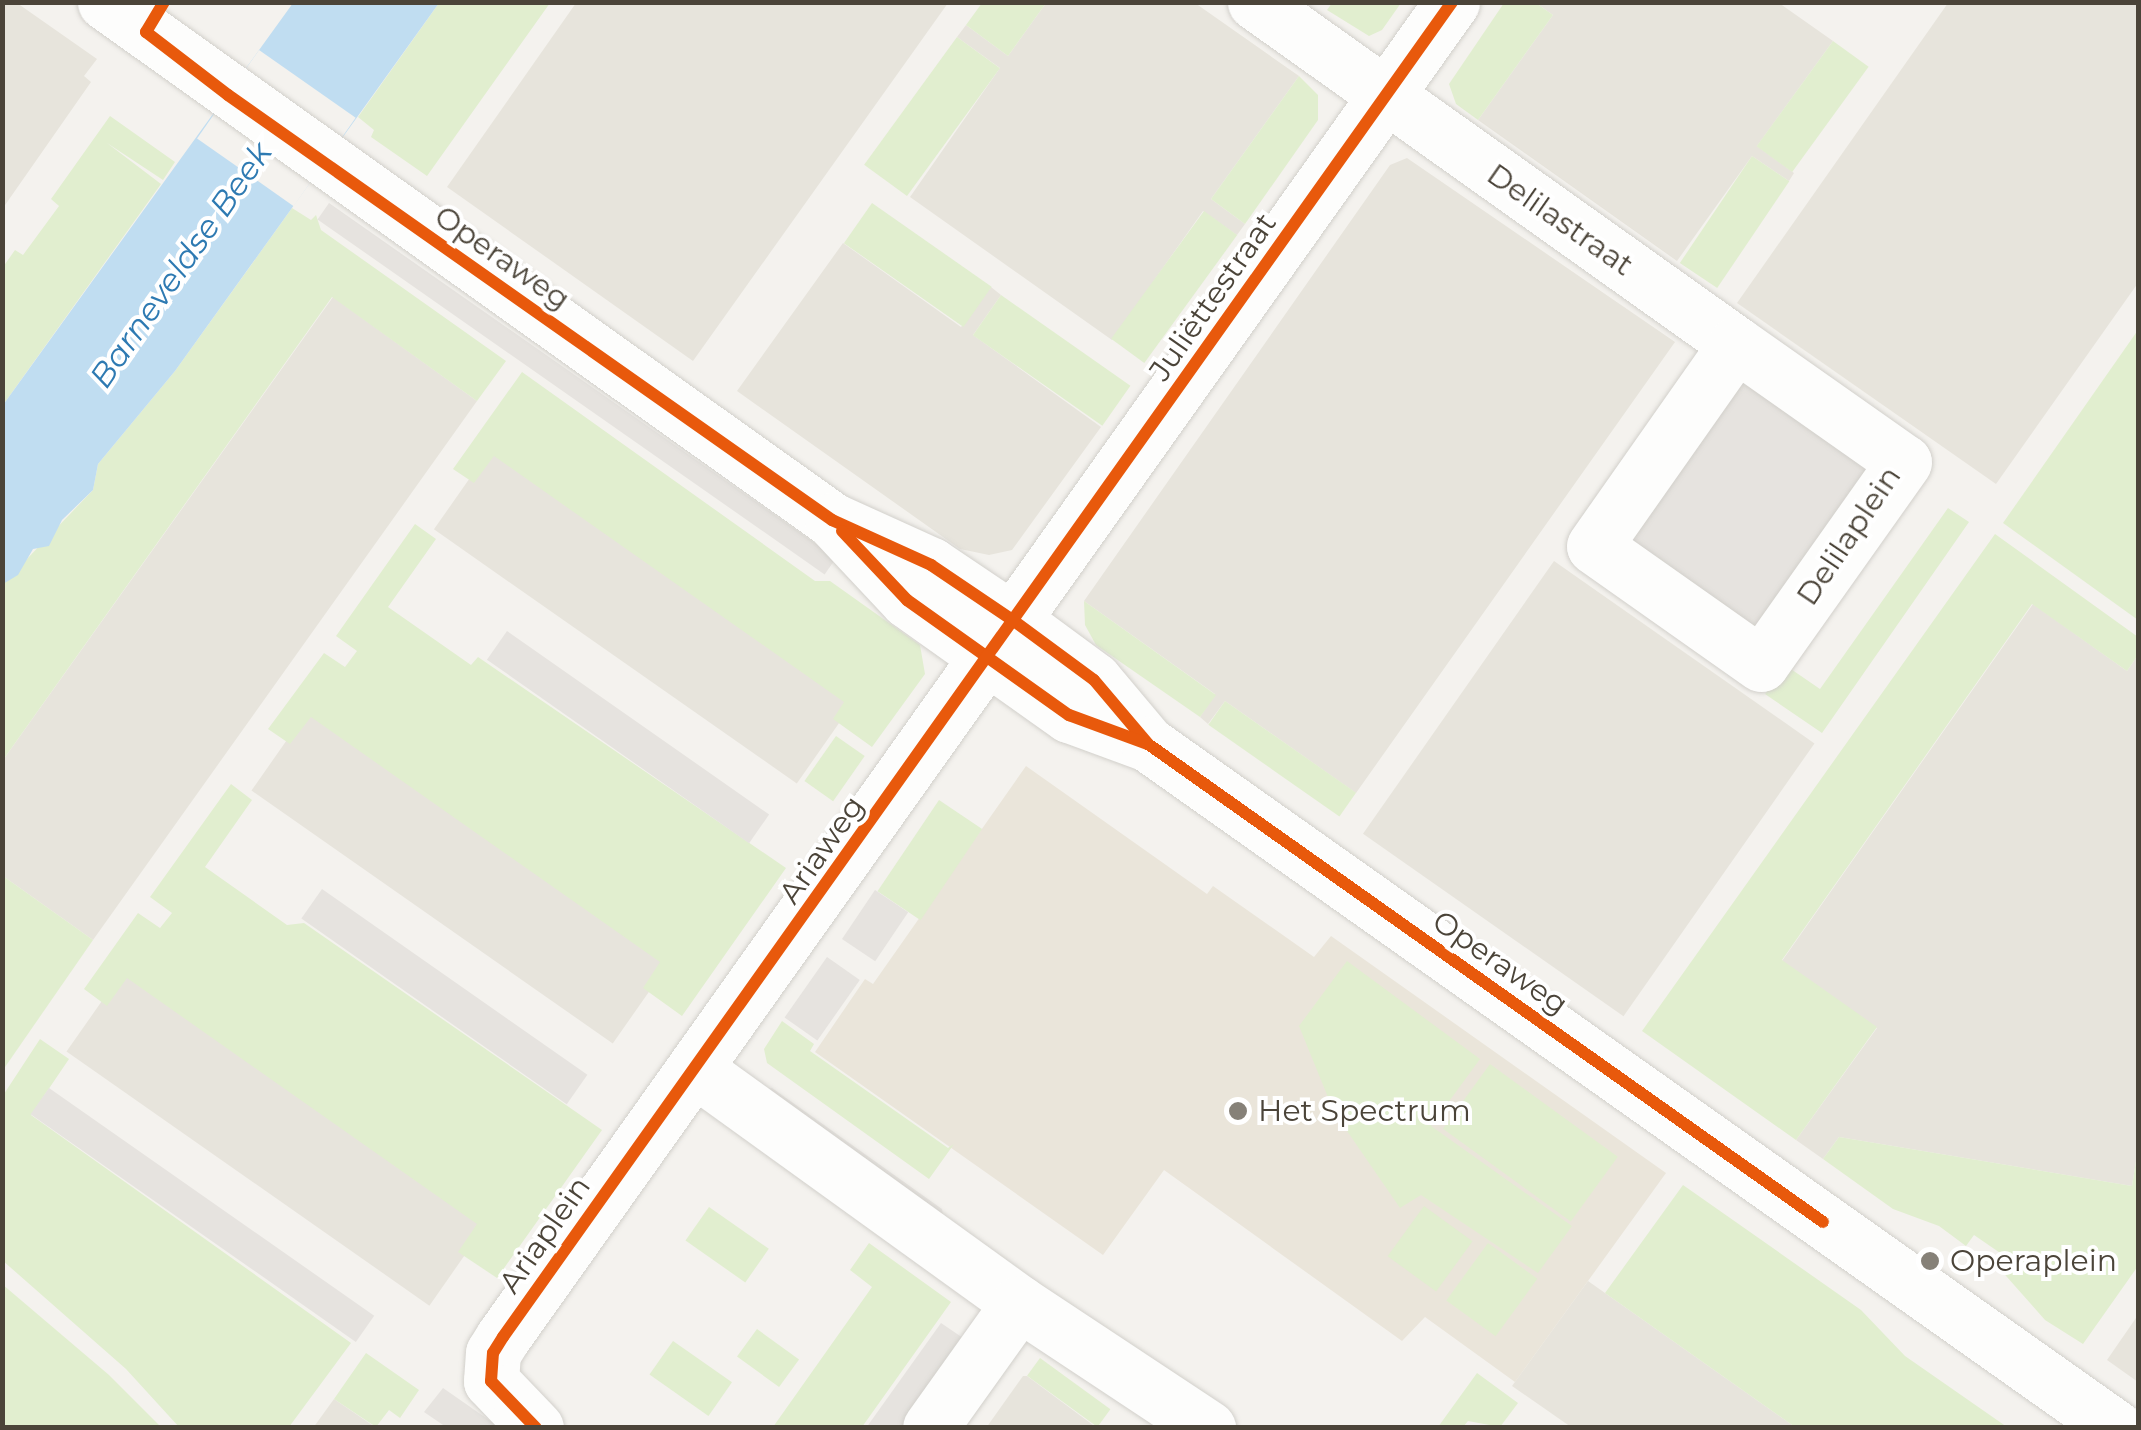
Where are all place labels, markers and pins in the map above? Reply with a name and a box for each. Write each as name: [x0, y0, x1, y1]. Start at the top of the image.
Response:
place label: Het Spectrum: [1258, 1093, 1471, 1129]
marker: Het Spectrum: [1227, 1100, 1249, 1122]
place label: Operaplein: [1950, 1243, 2117, 1279]
marker: Operaplein: [1919, 1250, 1941, 1272]

